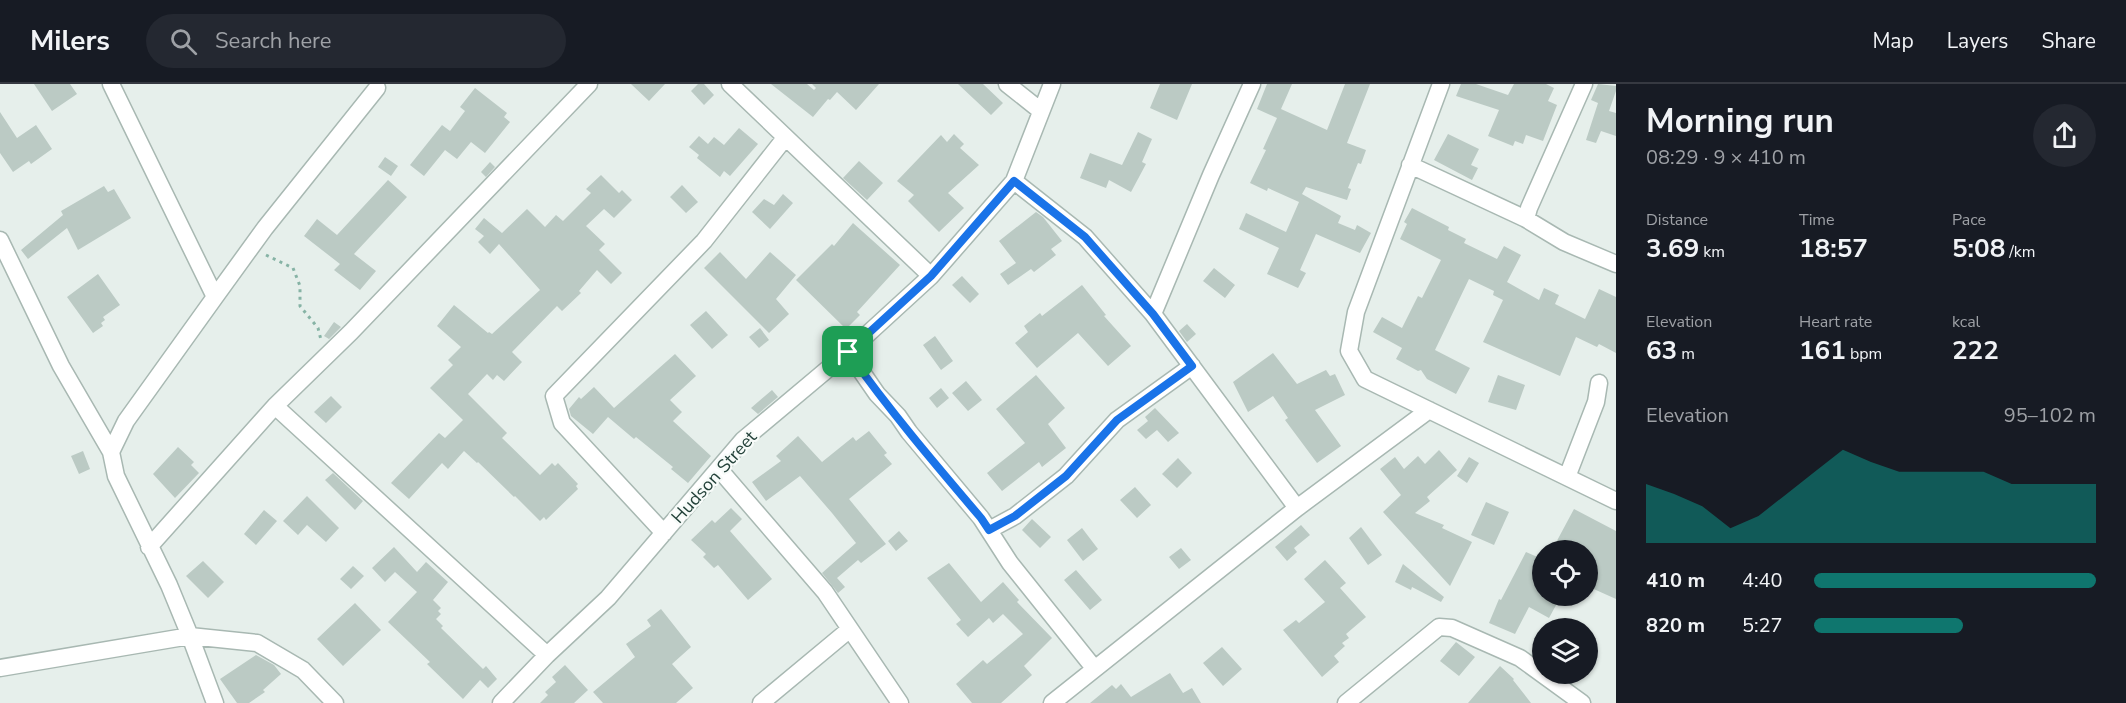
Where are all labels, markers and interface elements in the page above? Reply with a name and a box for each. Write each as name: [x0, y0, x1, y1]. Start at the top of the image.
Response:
search box: [146, 14, 566, 68]
text: Milers: [30, 22, 110, 60]
icon: search: [167, 25, 200, 58]
text: Search here: [215, 26, 332, 56]
text: Map: [1872, 27, 1914, 55]
text: Layers: [1947, 27, 2008, 55]
text: Share: [2041, 27, 2096, 55]
text: Morning run: [1646, 99, 1834, 144]
button: share: [2033, 104, 2096, 167]
text: 08:29 · 9 × 410 m: [1646, 144, 1806, 171]
text: Distance: [1646, 209, 1708, 231]
text: Time: [1799, 209, 1835, 231]
text: Pace: [1952, 209, 1986, 231]
text: 3.69: [1646, 231, 1699, 266]
text: 18:57: [1799, 231, 1868, 266]
text: 5:08: [1952, 231, 2005, 266]
text: km: [1699, 241, 1725, 263]
text: /km: [2005, 241, 2036, 263]
text: Elevation: [1646, 311, 1712, 333]
text: Heart rate: [1799, 311, 1872, 333]
text: kcal: [1952, 311, 1980, 333]
pin: [822, 326, 873, 377]
text: 63: [1646, 333, 1677, 368]
text: 161: [1799, 333, 1846, 368]
text: 222: [1952, 333, 1999, 368]
icon: arrive: [831, 335, 864, 368]
text: m: [1677, 343, 1695, 365]
text: bpm: [1846, 343, 1882, 365]
text: Elevation: [1646, 402, 1729, 429]
text: 95–102 m: [2004, 402, 2096, 429]
street label: Hudson Street: [666, 425, 763, 528]
map controls: [1532, 540, 1598, 684]
button: locate: [1532, 540, 1598, 606]
text: 410 m: [1646, 567, 1705, 594]
text: 4:40: [1742, 567, 1783, 594]
text: 820 m: [1646, 612, 1705, 639]
text: 5:27: [1742, 612, 1783, 639]
button: layers: [1532, 618, 1598, 684]

